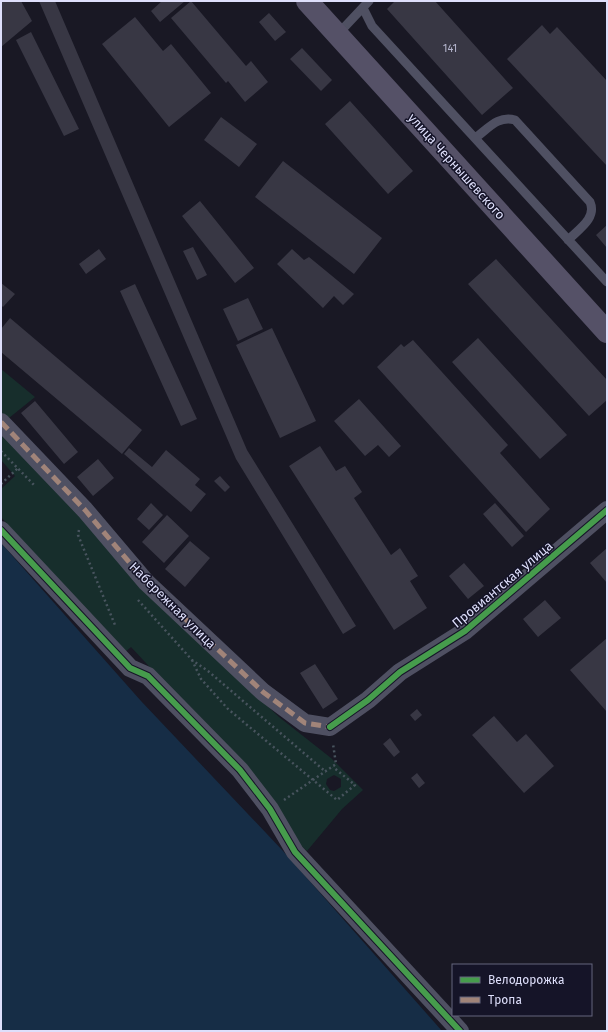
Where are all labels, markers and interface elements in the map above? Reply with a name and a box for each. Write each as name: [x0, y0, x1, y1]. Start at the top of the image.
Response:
house number: 141: [443, 42, 457, 55]
street label: улица Чернышевского: [405, 110, 508, 223]
street label: Провиантская улица: [449, 538, 555, 631]
street label: Набережная улица: [126, 559, 219, 652]
legend: [452, 964, 592, 1016]
text: Велодорожка: [488, 973, 564, 987]
text: Тропа: [488, 993, 522, 1007]

